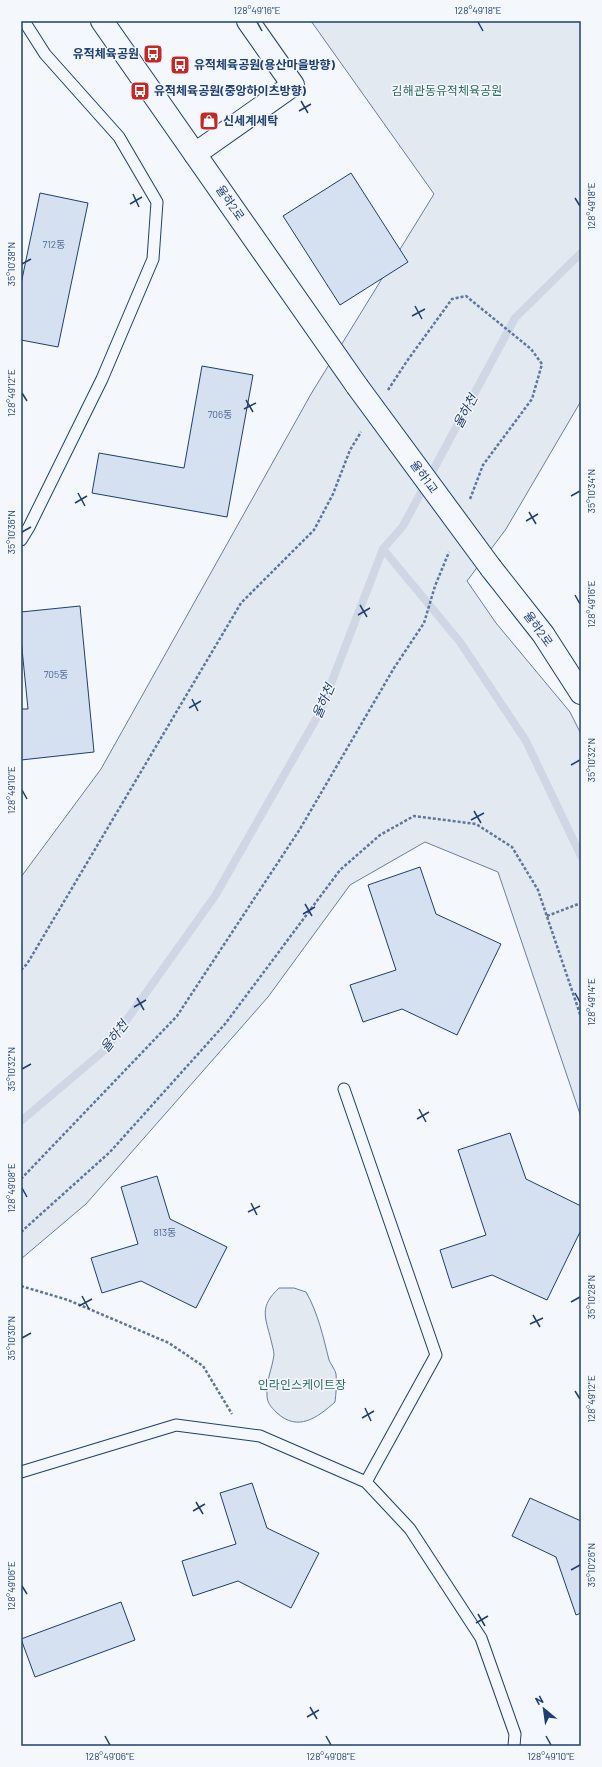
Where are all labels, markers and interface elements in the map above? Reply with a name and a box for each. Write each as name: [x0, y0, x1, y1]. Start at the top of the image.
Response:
text: 128°49'16"E: [233, 4, 281, 16]
text: 128°49'18"E: [454, 4, 502, 16]
bus stop icon: 유적체육공원: [142, 43, 164, 65]
place label: 유적체육공원: [73, 46, 139, 60]
bus stop icon: 유적체육공원(용산마을방향): [169, 54, 191, 76]
place label: 유적체육공원(용산마을방향): [194, 57, 336, 71]
bus stop icon: 유적체육공원(중앙하이츠방향): [129, 80, 151, 102]
place label: 유적체육공원(중앙하이츠방향): [154, 83, 307, 97]
park label: 김해관동유적체육공원: [392, 83, 502, 97]
shop icon: 신세계세탁: [198, 110, 220, 132]
place label: 신세계세탁: [223, 113, 278, 127]
street label: 율하2로: [214, 182, 248, 223]
text: 128°49'18"E: [585, 182, 597, 230]
house number: 712동: [43, 238, 65, 250]
text: 35°10'38"N: [5, 242, 17, 286]
text: 128°49'12"E: [5, 369, 17, 417]
water label: 율하천: [450, 390, 481, 431]
house number: 706동: [208, 408, 232, 420]
street label: 율하1교: [408, 457, 441, 496]
text: 35°10'34"N: [585, 469, 597, 513]
text: 35°10'36"N: [5, 510, 17, 554]
text: 128°49'16"E: [585, 580, 597, 628]
street label: 율하2로: [522, 608, 556, 649]
house number: 705동: [44, 668, 68, 680]
water label: 율하천: [309, 680, 338, 721]
text: 35°10'32"N: [585, 738, 597, 782]
text: 128°49'10"E: [5, 766, 17, 814]
text: 128°49'14"E: [585, 978, 597, 1026]
water label: 율하천: [97, 1016, 132, 1055]
text: 35°10'32"N: [5, 1047, 17, 1091]
text: 128°49'08"E: [5, 1163, 17, 1213]
house number: 813동: [154, 1226, 176, 1238]
text: 35°10'28"N: [585, 1275, 597, 1319]
text: 35°10'30"N: [5, 1316, 17, 1360]
text: 128°49'12"E: [585, 1375, 597, 1423]
park label: 인라인스케이트장: [258, 1377, 346, 1391]
text: 35°10'26"N: [585, 1543, 597, 1587]
text: 128°49'06"E: [5, 1561, 17, 1611]
north arrow: [524, 1689, 564, 1729]
text: N: [533, 1692, 545, 1707]
text: 128°49'06"E: [85, 1750, 135, 1762]
text: 128°49'08"E: [306, 1750, 356, 1762]
text: 128°49'10"E: [527, 1750, 575, 1762]

